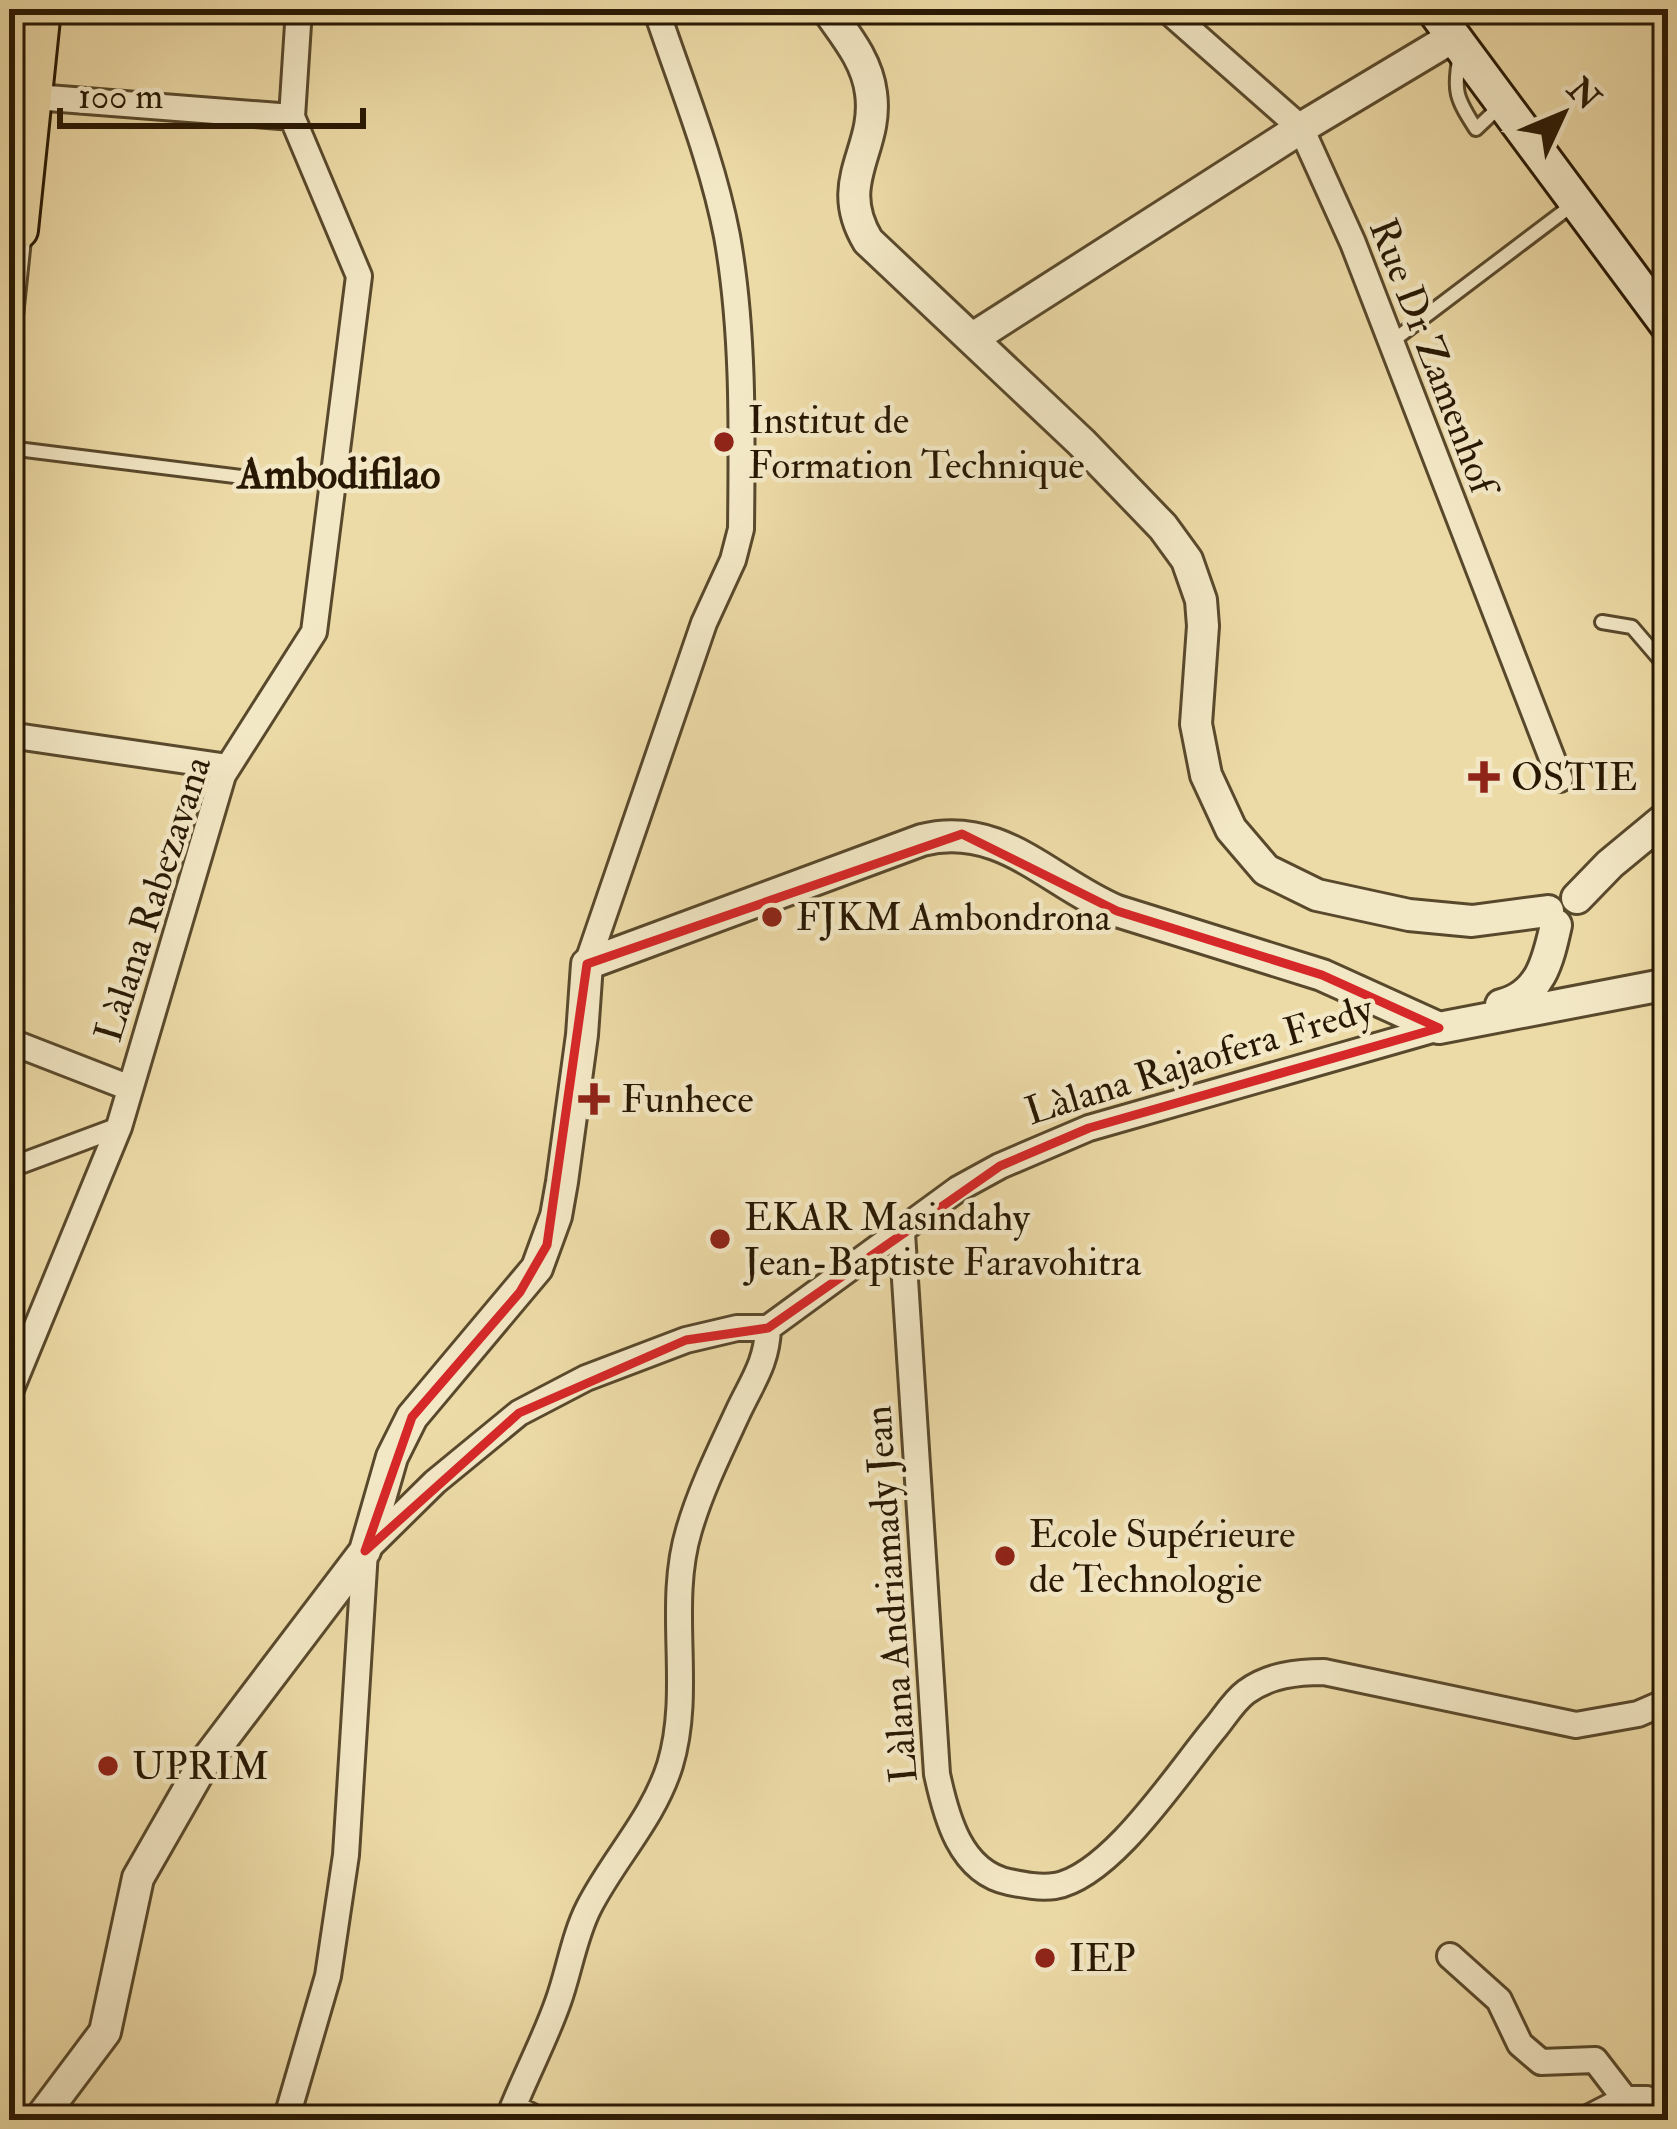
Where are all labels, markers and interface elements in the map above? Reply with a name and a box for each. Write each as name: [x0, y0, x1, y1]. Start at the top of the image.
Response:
scale bar: [60, 54, 363, 128]
north arrow: [1503, 54, 1623, 174]
text: N: [1558, 69, 1609, 119]
text: 100 m: [78, 74, 163, 119]
street label: Rue Dr Zamenhof: [1358, 212, 1510, 505]
place label: Institut de Formation Technique: [748, 396, 1085, 490]
marker: Institut de Formation Technique: [711, 429, 737, 455]
district label: Ambodifilao: [235, 449, 441, 501]
street label: Làlana Rabezavana: [84, 749, 223, 1048]
place label: OSTIE: [1511, 753, 1637, 802]
marker: OSTIE: [1468, 761, 1500, 793]
place label: FJKM Ambondrona: [796, 893, 1112, 942]
marker: FJKM Ambondrona: [759, 904, 785, 930]
street label: Làlana Rajaofera Fredy: [1019, 984, 1379, 1136]
place label: Funhece: [621, 1075, 754, 1124]
marker: Funhece: [578, 1083, 610, 1115]
place label: EKAR Masindahy Jean-Baptiste Faravohitra: [743, 1193, 1142, 1287]
marker: EKAR Masindahy Jean-Baptiste Faravohitra: [707, 1226, 733, 1252]
street label: Làlana Andriamady Jean: [853, 1404, 929, 1784]
place label: Ecole Supérieure de Technologie: [1029, 1510, 1295, 1604]
marker: Ecole Supérieure de Technologie: [992, 1543, 1018, 1569]
place label: UPRIM: [132, 1742, 269, 1791]
marker: UPRIM: [95, 1753, 121, 1779]
place label: IEP: [1069, 1934, 1136, 1983]
marker: IEP: [1032, 1945, 1058, 1971]

